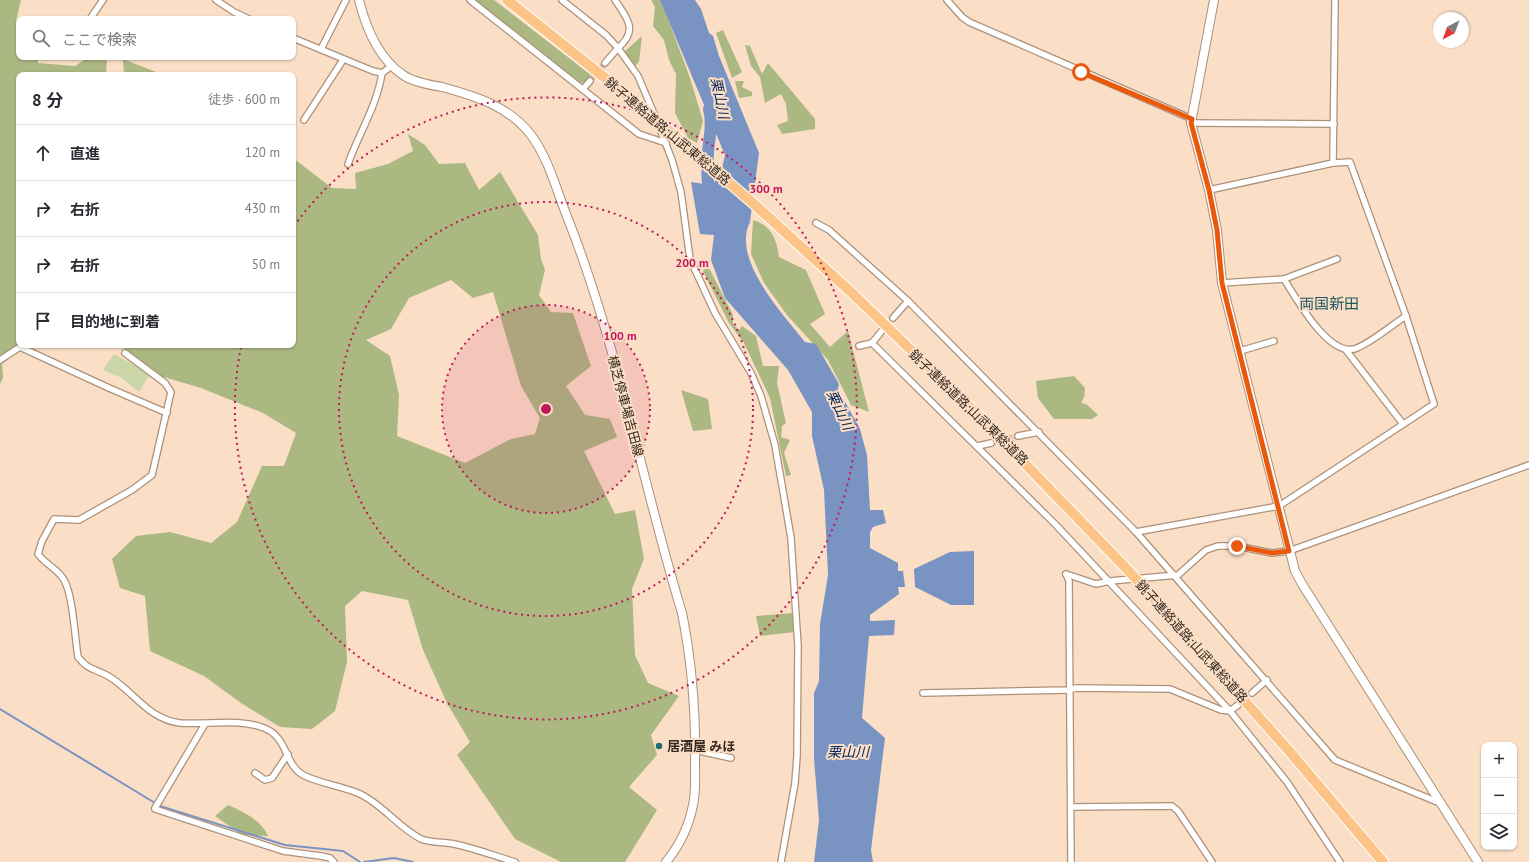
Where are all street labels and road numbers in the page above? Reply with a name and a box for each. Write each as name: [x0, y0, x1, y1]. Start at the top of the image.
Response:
street label: 銚子連絡道路;山武東総道路: [601, 74, 734, 189]
street label: 銚子連絡道路;山武東総道路: [905, 346, 1032, 469]
street label: 横芝停車場吉田線: [604, 354, 647, 459]
street label: 銚子連絡道路;山武東総道路: [1132, 576, 1251, 706]

